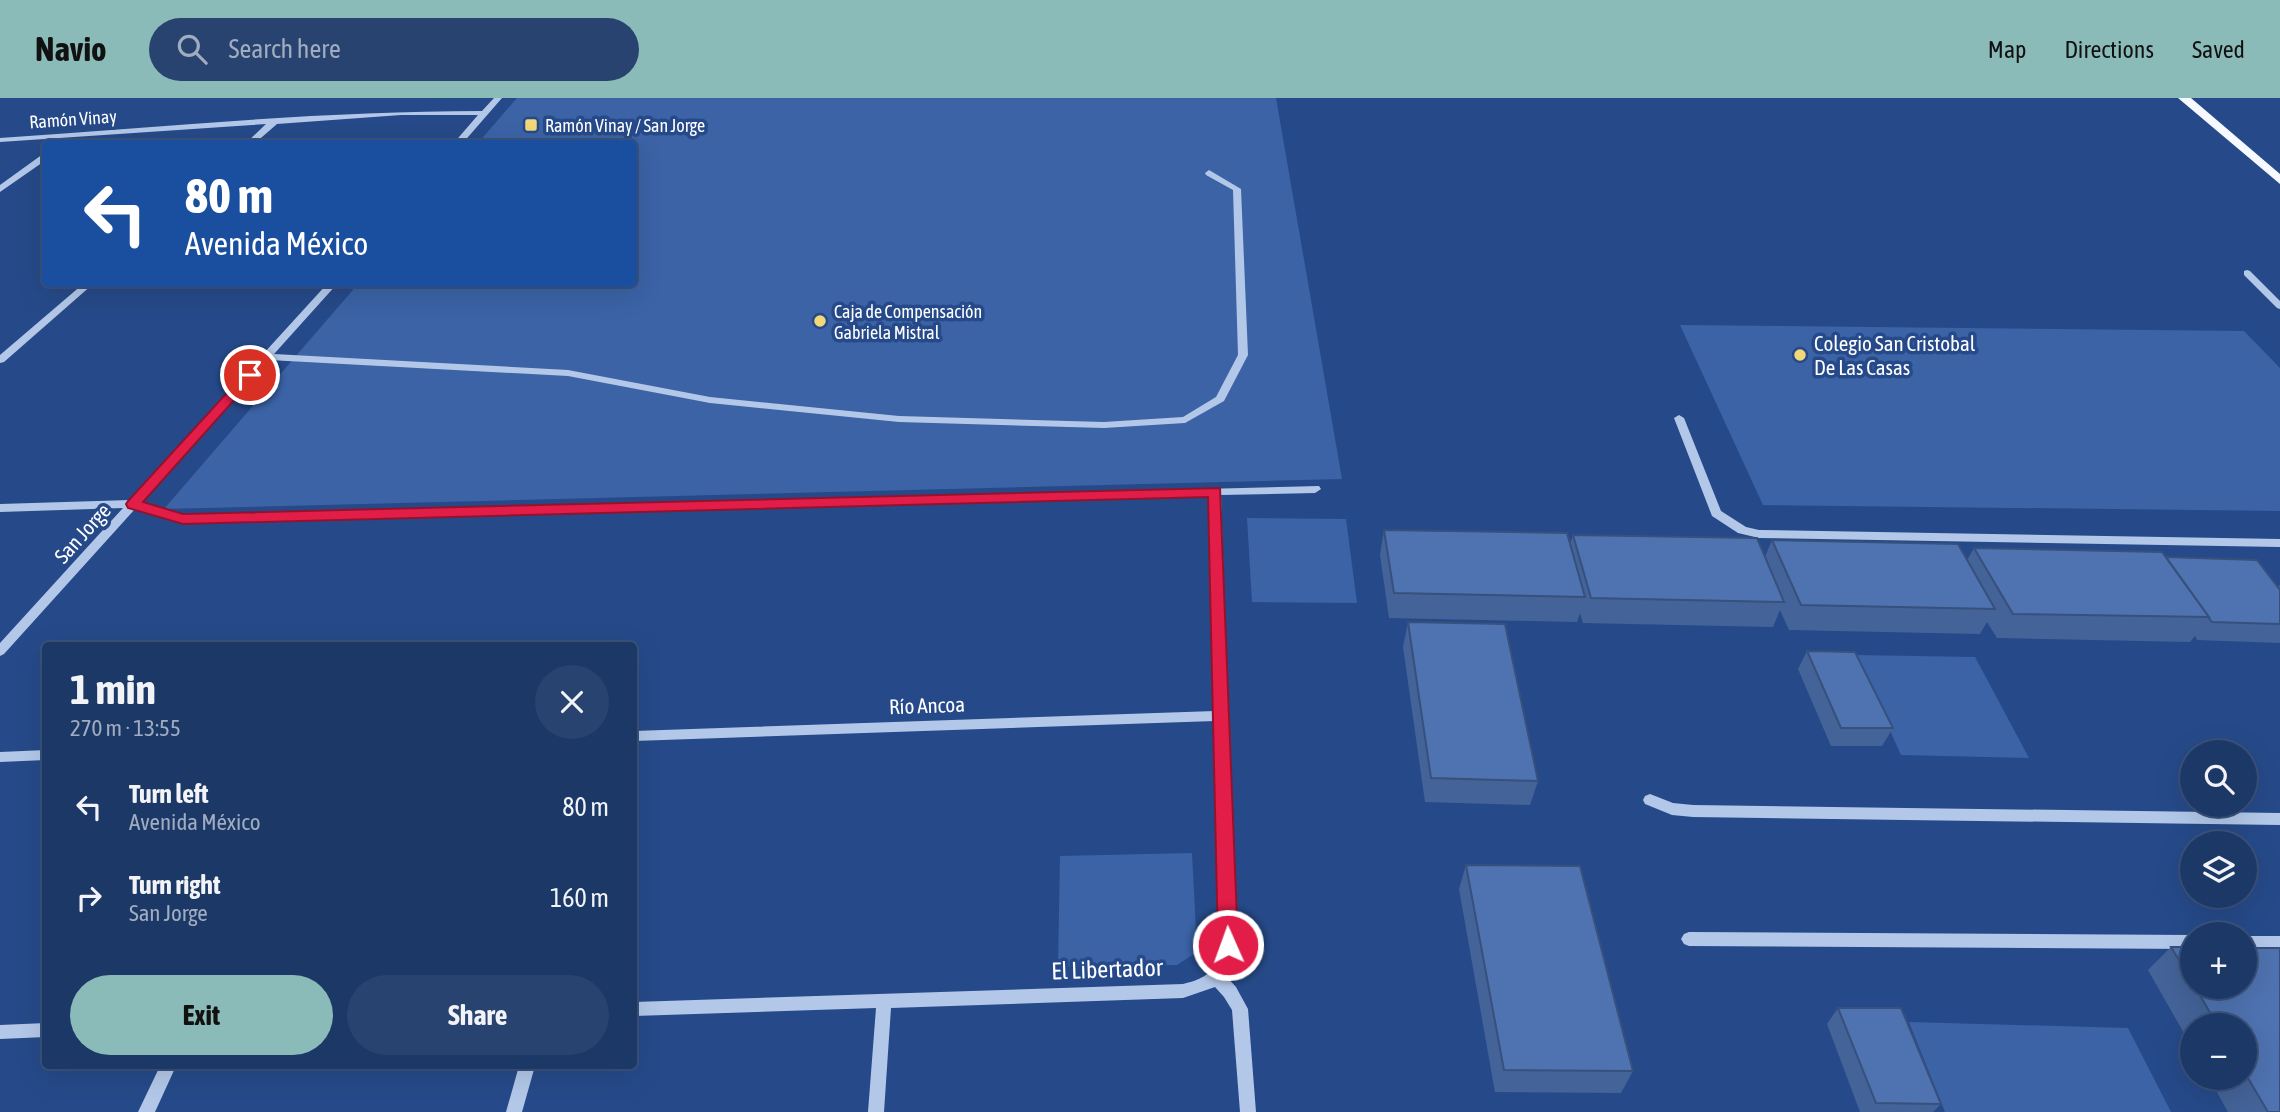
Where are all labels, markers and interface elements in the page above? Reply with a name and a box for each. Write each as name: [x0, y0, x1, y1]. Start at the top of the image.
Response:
search box: [149, 18, 639, 81]
text: Navio: [35, 30, 107, 68]
icon: search: [173, 30, 211, 68]
text: Search here: [229, 34, 341, 64]
text: Map: [1988, 36, 2026, 63]
text: Directions: [2064, 36, 2154, 63]
text: Saved: [2192, 36, 2245, 63]
street label: Ramón Vinay: [29, 105, 117, 133]
place label: Ramón Vinay / San Jorge: [545, 115, 705, 136]
marker: Ramón Vinay / San Jorge: [523, 117, 539, 133]
text: 80 m: [185, 167, 273, 223]
icon: left: [70, 168, 161, 259]
text: Avenida México: [185, 225, 368, 262]
place label: Caja de Compensación Gabriela Mistral: [834, 301, 982, 343]
marker: Caja de Compensación Gabriela Mistral: [812, 313, 828, 329]
place label: Colegio San Cristobal De Las Casas: [1814, 331, 1976, 379]
pin: [220, 345, 280, 405]
marker: Colegio San Cristobal De Las Casas: [1792, 347, 1808, 363]
icon: arrive: [231, 356, 269, 394]
street label: San Jorge: [49, 498, 115, 568]
text: 1 min: [70, 665, 156, 713]
button: close: [535, 665, 609, 739]
street label: Río Ancoa: [889, 692, 965, 718]
text: 270 m · 13:55: [70, 715, 181, 741]
map controls: [2180, 740, 2257, 1090]
button: search: [2180, 740, 2257, 817]
text: Turn left: [129, 779, 209, 809]
icon: left: [70, 788, 108, 826]
text: 80 m: [562, 792, 609, 822]
text: Avenida México: [129, 809, 261, 835]
button: layers: [2180, 831, 2257, 908]
text: Turn right: [129, 870, 220, 900]
icon: right: [70, 879, 108, 917]
text: 160 m: [550, 883, 609, 913]
text: San Jorge: [129, 900, 208, 926]
position arrow: [1191, 908, 1265, 982]
button: +: [2180, 922, 2257, 999]
street label: El Libertador: [1051, 954, 1164, 984]
button: Exit: [70, 975, 333, 1055]
button: Share: [347, 975, 609, 1055]
button: −: [2180, 1013, 2257, 1090]

